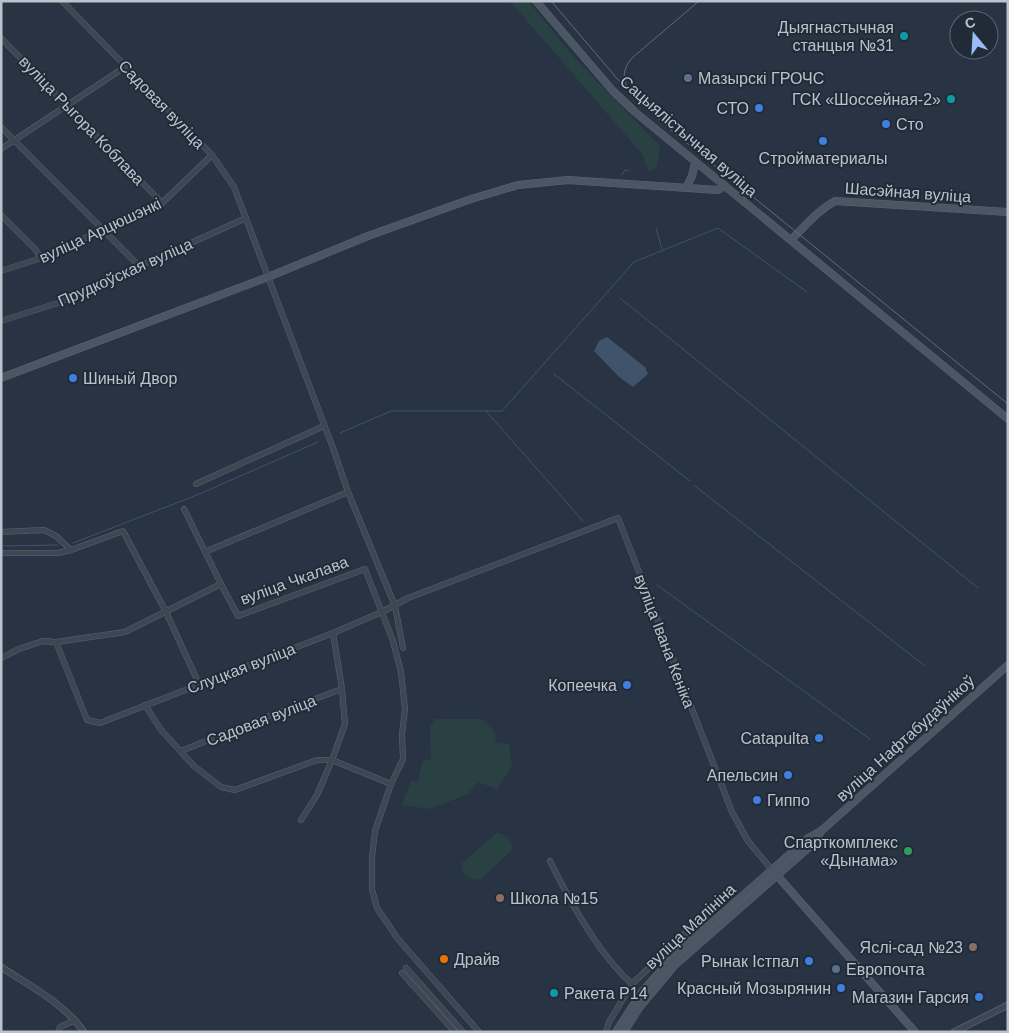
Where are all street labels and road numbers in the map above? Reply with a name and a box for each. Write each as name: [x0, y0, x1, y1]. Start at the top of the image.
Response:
street label: вуліца Рыгора Коблава: [16, 53, 148, 188]
street label: Садовая вуліца: [115, 57, 208, 152]
street label: Сацыялістычная вуліца: [617, 72, 761, 200]
street label: Шасэйная вуліца: [844, 180, 972, 205]
street label: вуліца Арцюшэнкі: [37, 195, 164, 266]
street label: Прудкоўская вуліца: [55, 235, 195, 310]
street label: вуліца Чкалава: [238, 553, 351, 608]
street label: вуліца Івана Кеніка: [631, 572, 698, 711]
street label: Слуцкая вуліца: [185, 640, 298, 697]
street label: вуліца Нафтабудаўнікоў: [833, 672, 978, 805]
street label: Садовая вуліца: [204, 692, 318, 749]
street label: вуліца Малініна: [642, 880, 739, 972]

